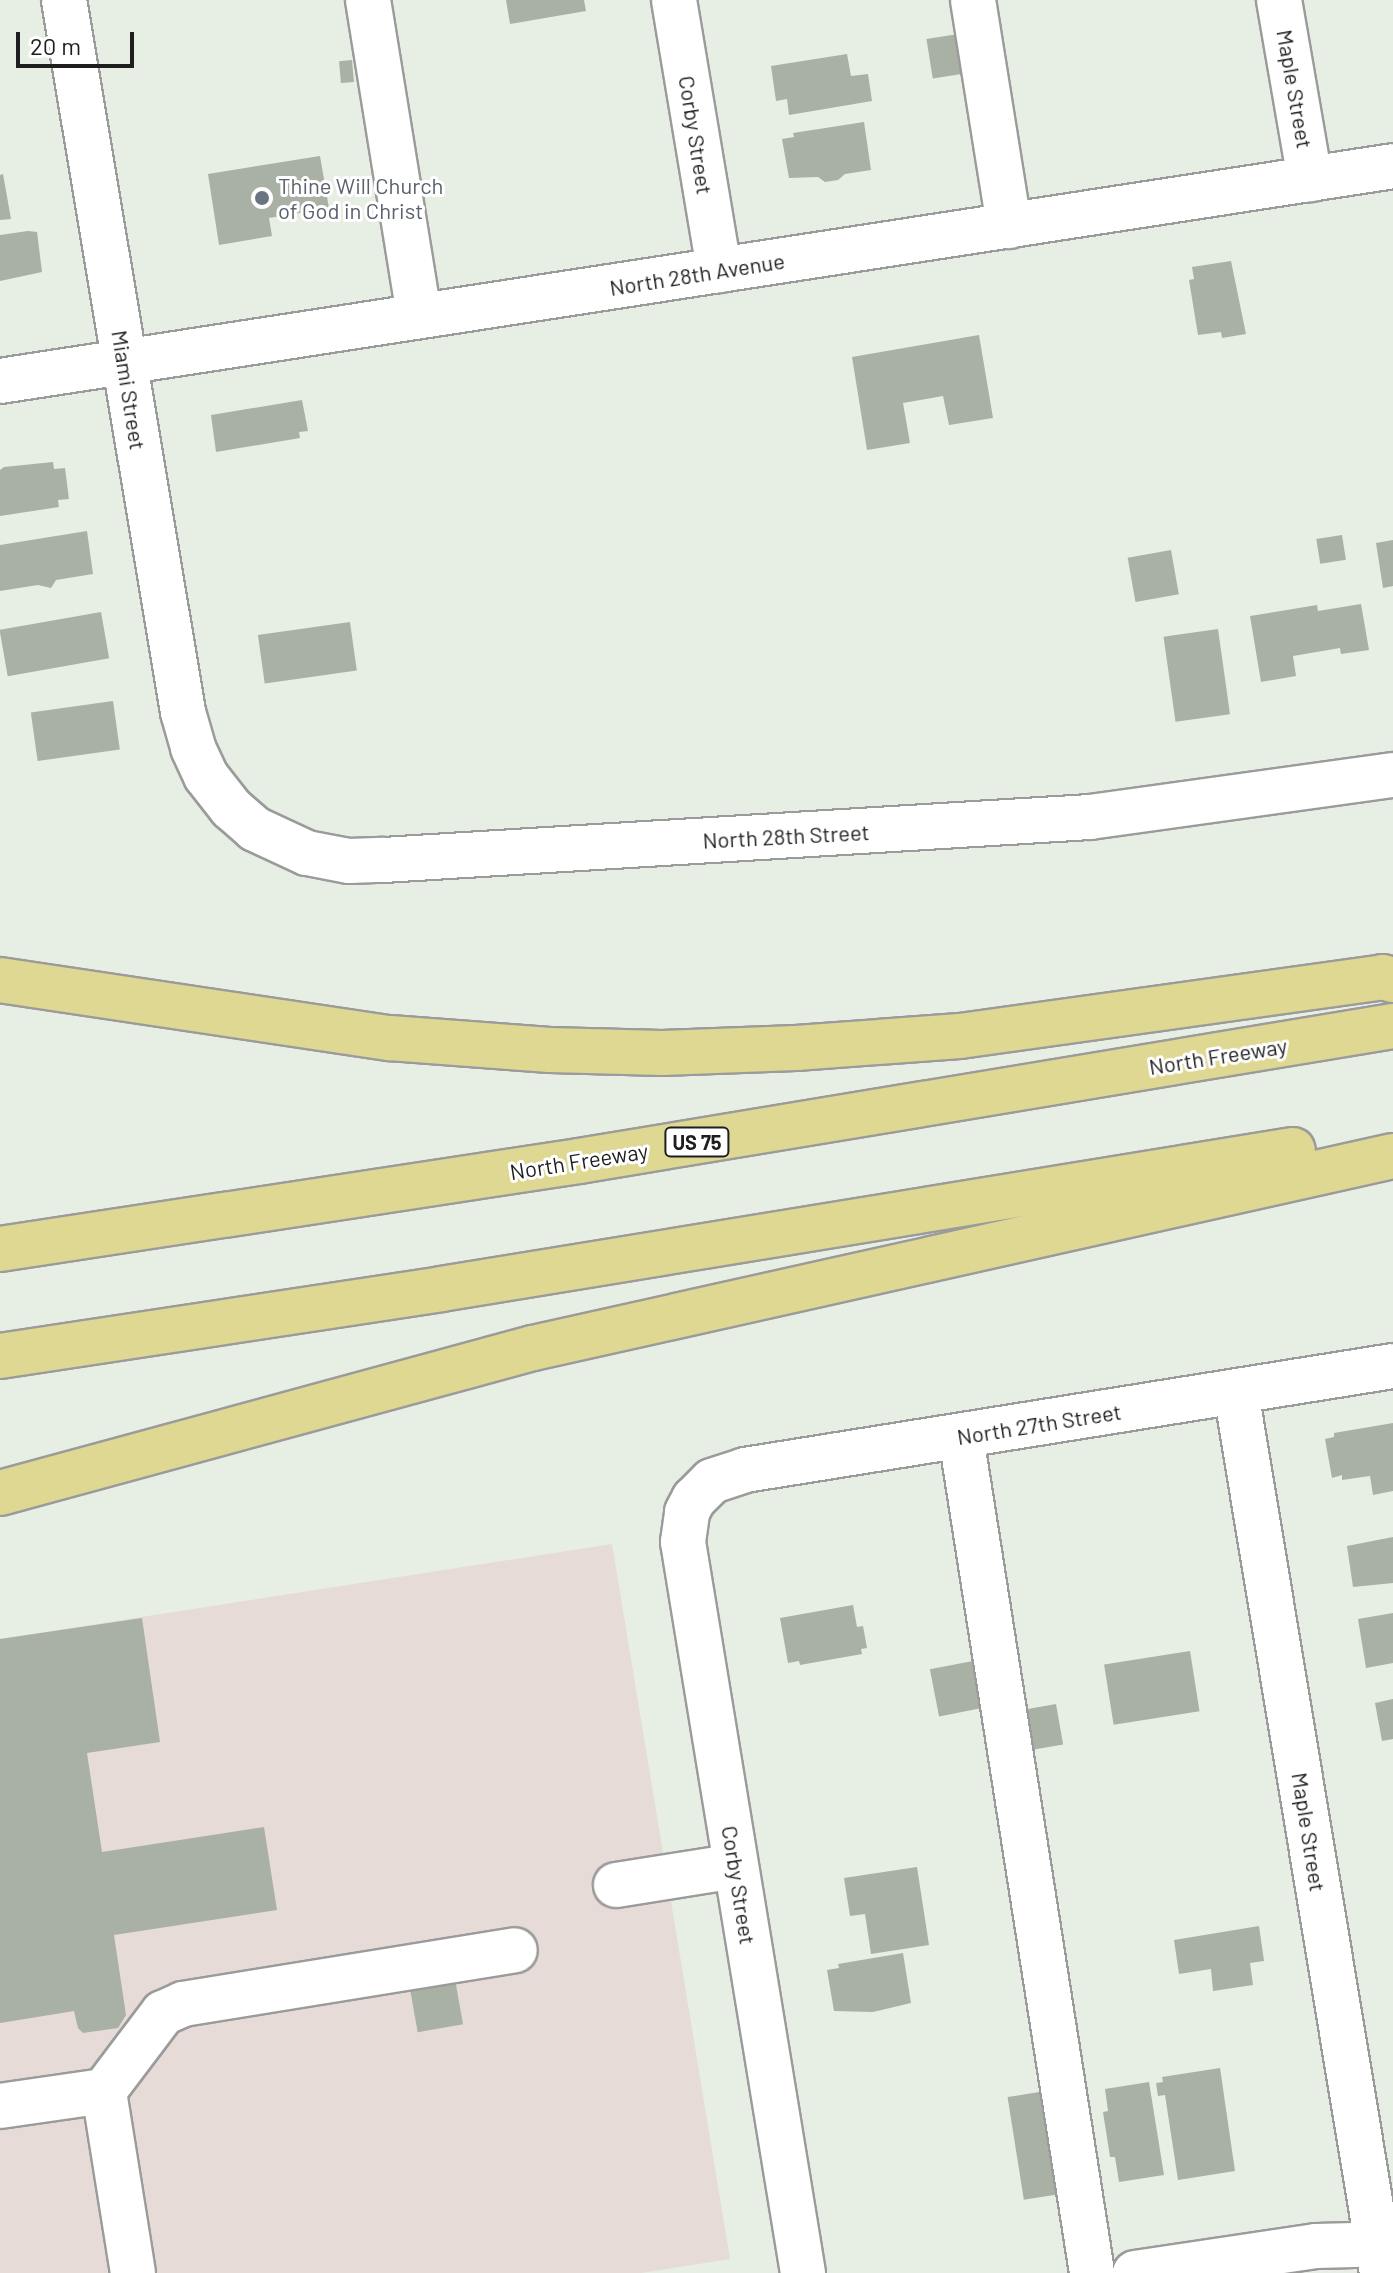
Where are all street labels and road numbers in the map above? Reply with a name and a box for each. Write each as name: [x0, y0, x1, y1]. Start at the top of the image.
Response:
street label: Maple Street: [1272, 27, 1318, 151]
street label: Corby Street: [674, 74, 718, 196]
street label: North 28th Avenue: [608, 247, 786, 301]
street label: Miami Street: [107, 328, 151, 452]
street label: North 28th Street: [702, 818, 870, 854]
street label: North Freeway: [1147, 1032, 1289, 1080]
road number: US 75: [663, 1126, 731, 1158]
street label: North Freeway: [508, 1137, 650, 1185]
street label: North 27th Street: [955, 1398, 1123, 1450]
street label: Maple Street: [1287, 1770, 1331, 1894]
street label: Corby Street: [717, 1824, 761, 1946]

